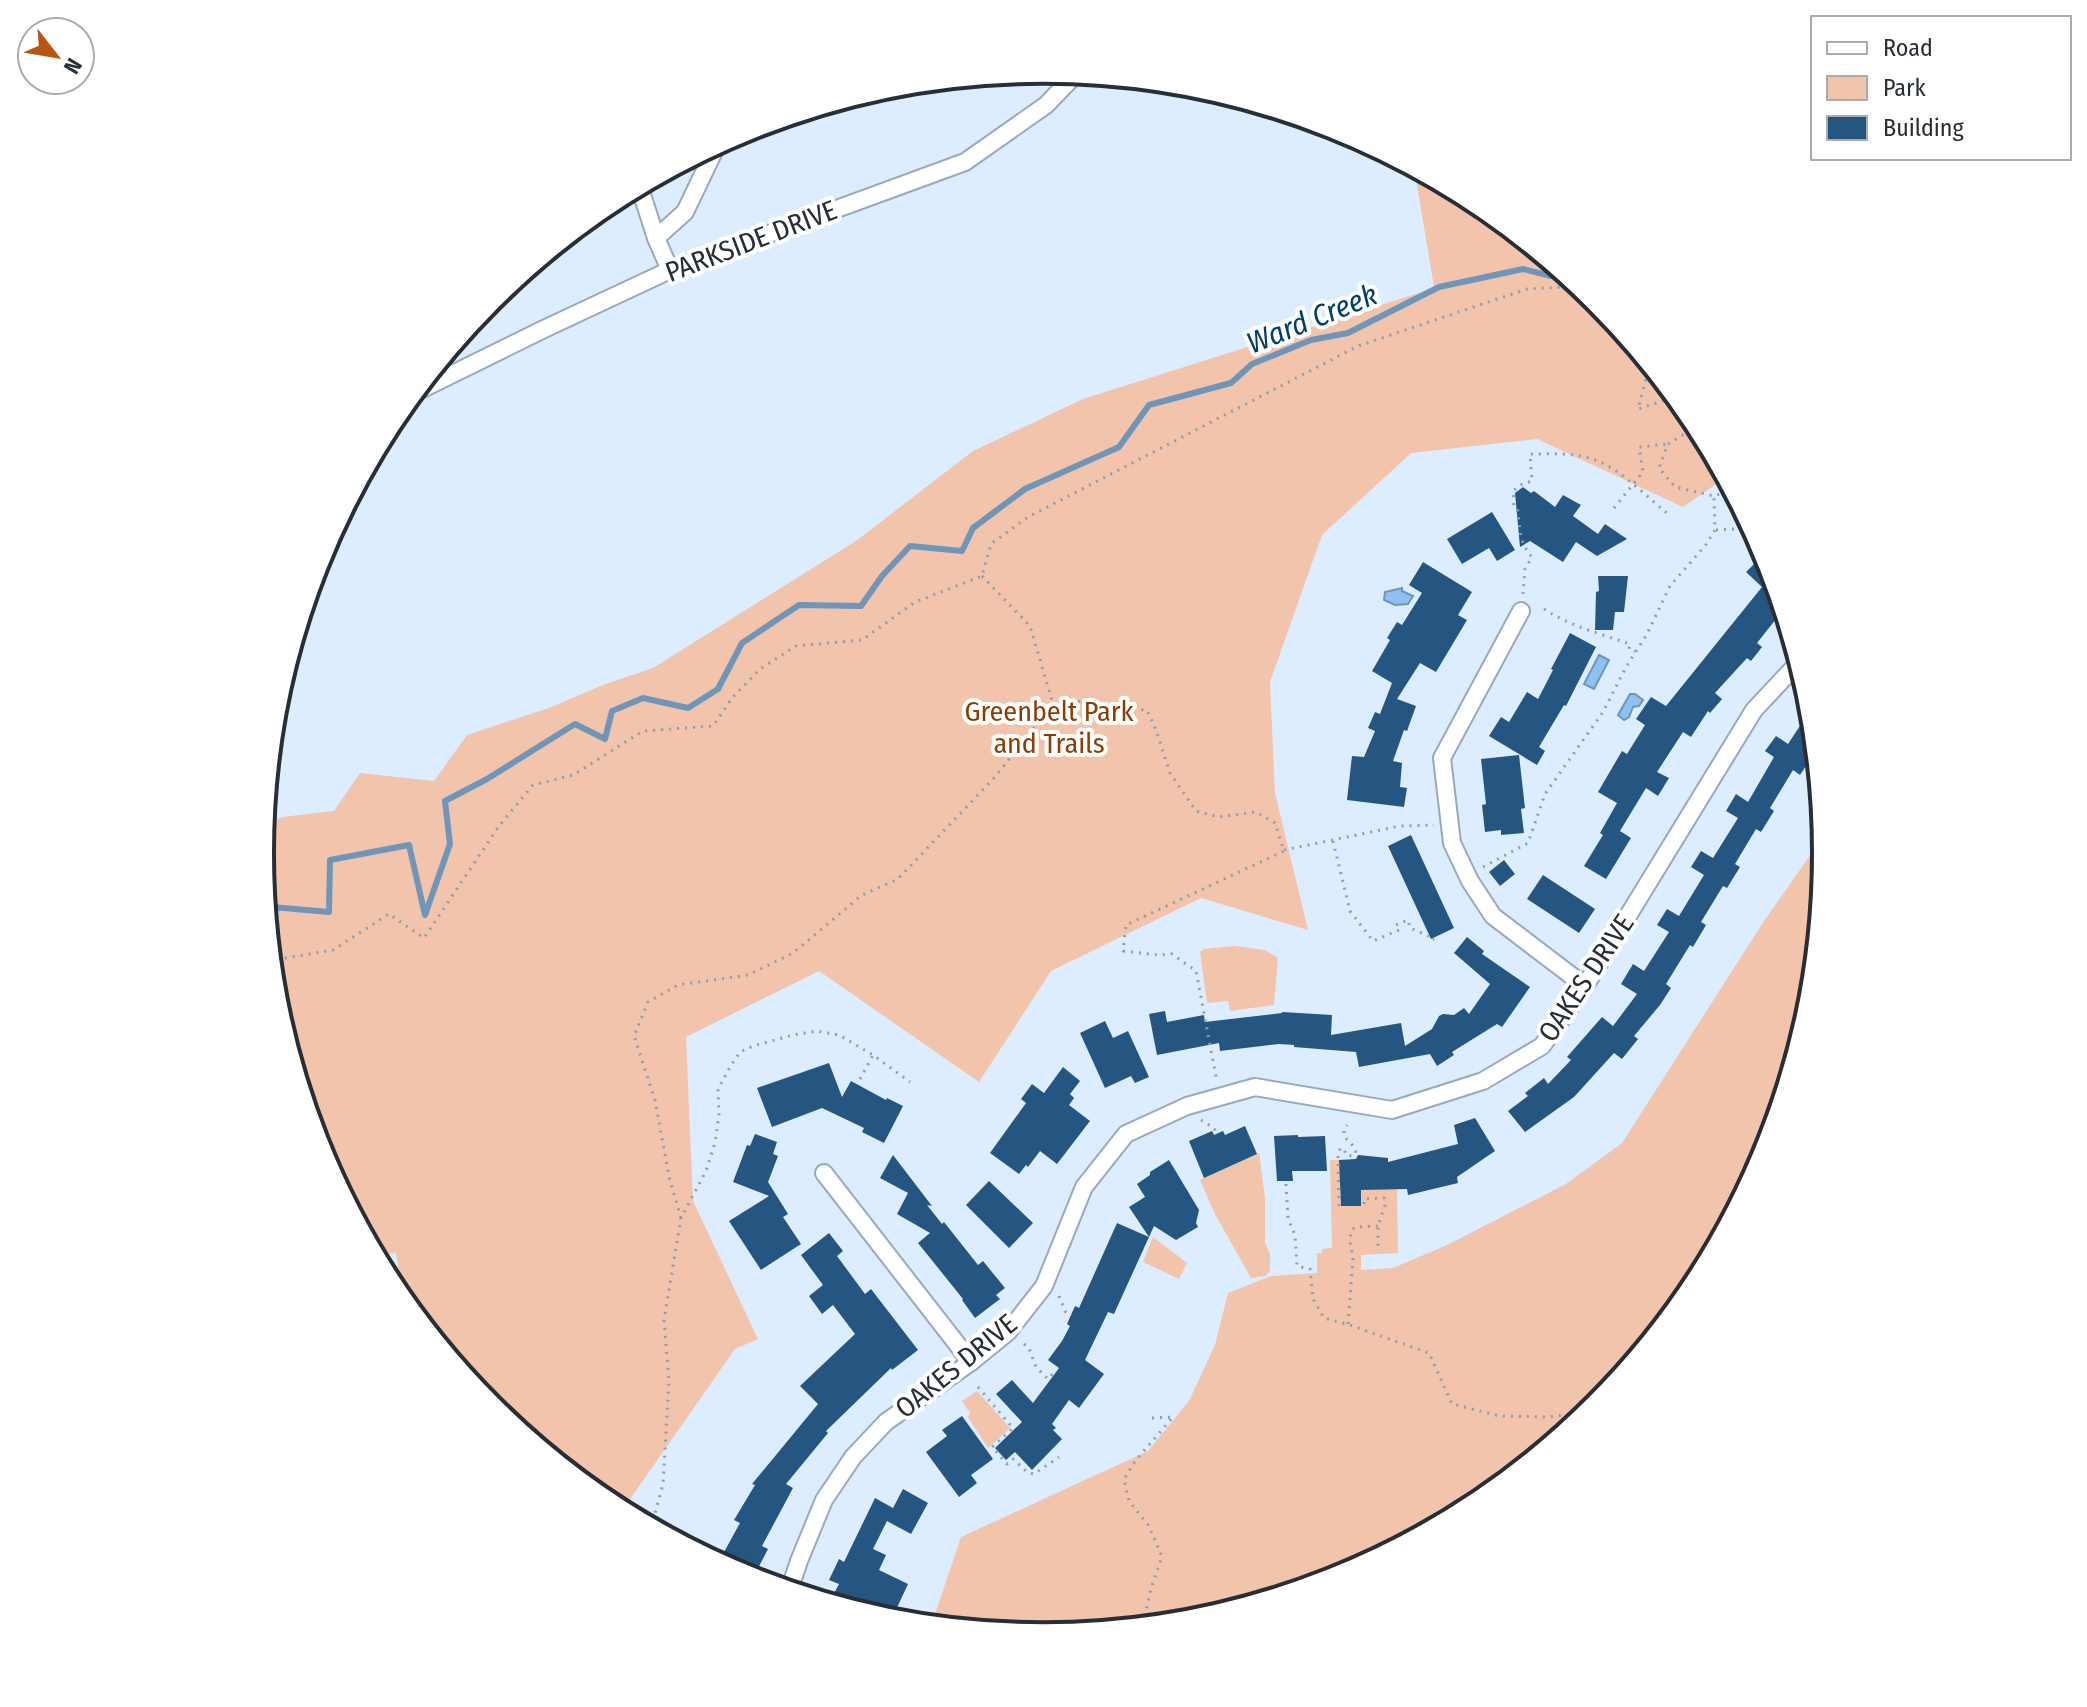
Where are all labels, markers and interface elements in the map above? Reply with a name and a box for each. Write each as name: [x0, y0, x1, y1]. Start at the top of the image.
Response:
north arrow: [16, 16, 96, 96]
legend: [1811, 16, 2071, 160]
text: Road: [1883, 34, 1933, 62]
text: N: [58, 53, 88, 79]
text: Park: [1883, 74, 1926, 102]
text: Building: [1883, 114, 1965, 142]
street label: PARKSIDE DRIVE: [661, 193, 841, 289]
water label: Ward Creek: [1242, 277, 1383, 361]
park label: Greenbelt Park and Trails: [964, 695, 1134, 760]
street label: OAKES DRIVE: [1531, 908, 1641, 1048]
street label: OAKES DRIVE: [889, 1307, 1023, 1425]

